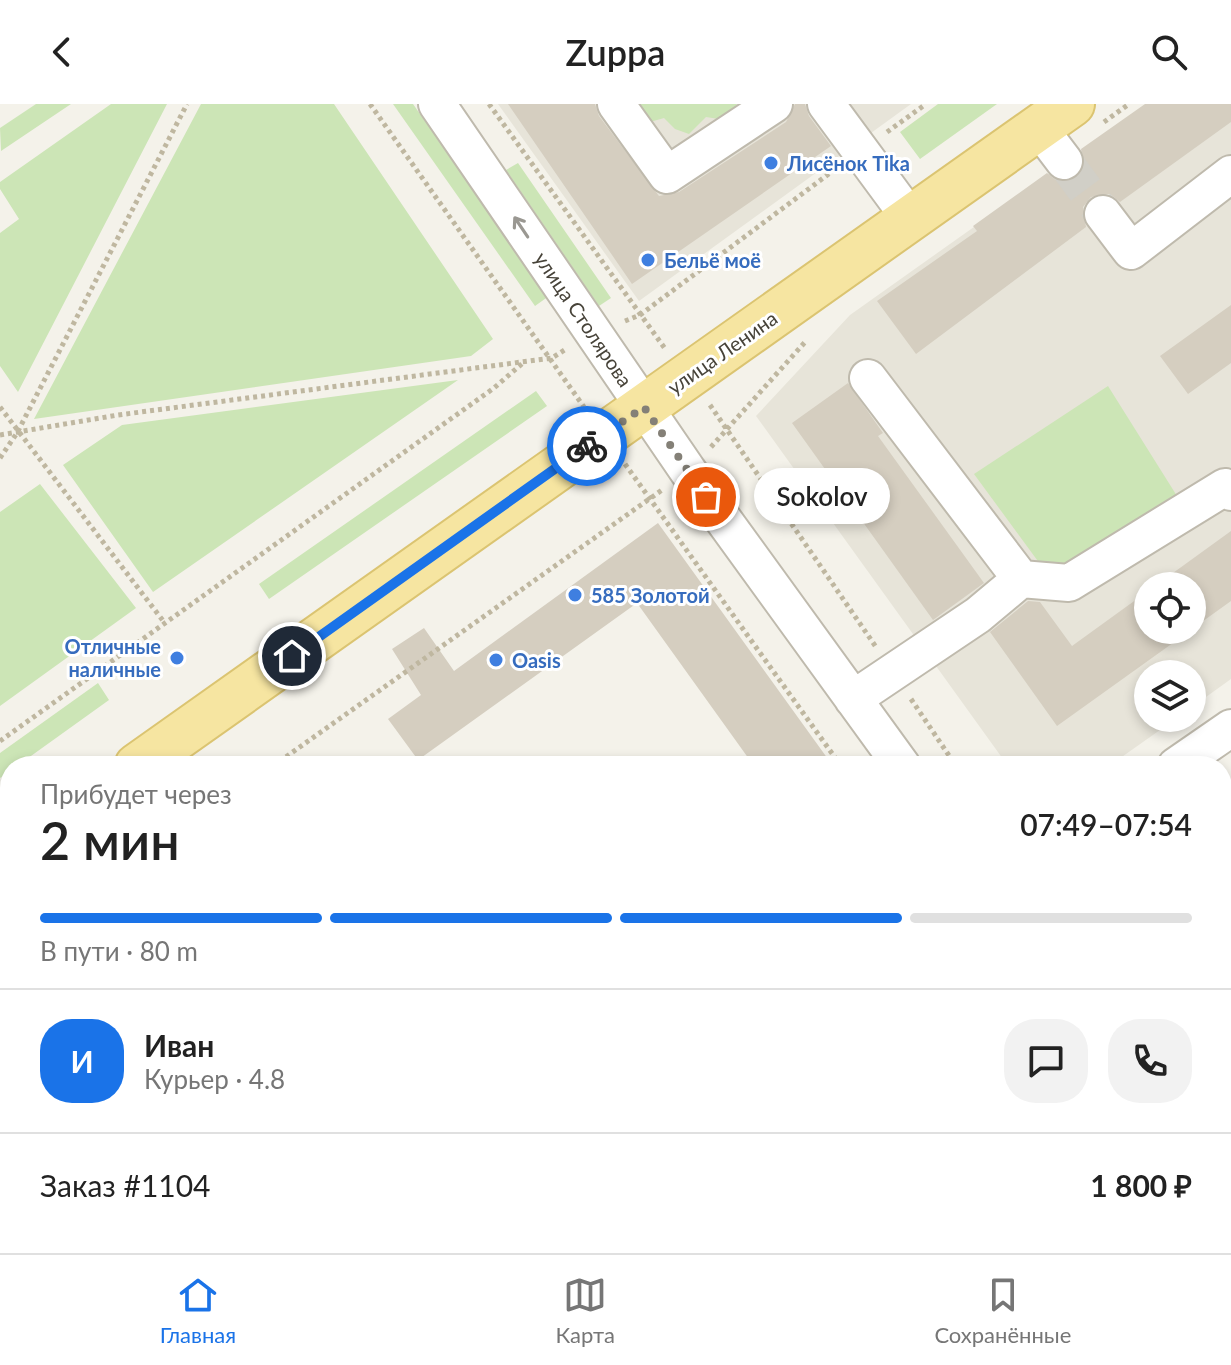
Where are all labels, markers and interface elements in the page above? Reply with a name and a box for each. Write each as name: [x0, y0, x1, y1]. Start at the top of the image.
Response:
icon: back: [40, 30, 84, 74]
text: Zuppa: [566, 30, 665, 74]
icon: search: [1147, 30, 1191, 74]
place label: Лисёнок Tika: [786, 151, 910, 175]
marker: Лисёнок Tika: [762, 154, 780, 172]
one-way arrow: [512, 216, 529, 238]
street label: улица Столярова: [530, 247, 638, 391]
place label: Бельё моё: [664, 248, 761, 272]
marker: Бельё моё: [639, 251, 657, 269]
street label: улица Ленина: [662, 305, 782, 399]
courier: [547, 406, 627, 486]
icon: bike: [565, 424, 609, 468]
pin: [672, 463, 740, 531]
callout: Sokolov: [754, 469, 890, 525]
icon: bag: [684, 475, 728, 519]
text: Sokolov: [776, 480, 868, 512]
map controls: [1134, 572, 1206, 732]
button: locate: [1134, 572, 1206, 644]
place label: 585 Золотой: [591, 583, 710, 607]
marker: 585 Золотой: [566, 586, 584, 604]
pin: [258, 622, 326, 690]
place label: Отличные наличные: [65, 634, 161, 681]
icon: home: [270, 634, 314, 678]
place label: Oasis: [512, 648, 561, 672]
marker: Отличные наличные: [168, 649, 186, 667]
marker: Oasis: [487, 651, 505, 669]
button: layers: [1134, 660, 1206, 732]
text: Прибудет через: [40, 778, 232, 810]
text: 07:49–07:54: [1020, 806, 1192, 842]
text: 2 мин: [40, 809, 180, 871]
text: В пути · 80 m: [40, 935, 198, 967]
button: chat: [1004, 1019, 1088, 1103]
button: phone: [1108, 1019, 1192, 1103]
text: Иван: [144, 1027, 214, 1063]
text: И: [70, 1043, 94, 1079]
text: Курьер · 4.8: [144, 1063, 285, 1095]
text: Заказ #1104: [40, 1167, 211, 1203]
text: 1 800 ₽: [1090, 1167, 1192, 1203]
tab: Главная: [160, 1273, 236, 1348]
tab: Карта: [556, 1273, 615, 1348]
tab: Сохранённые: [934, 1273, 1071, 1348]

